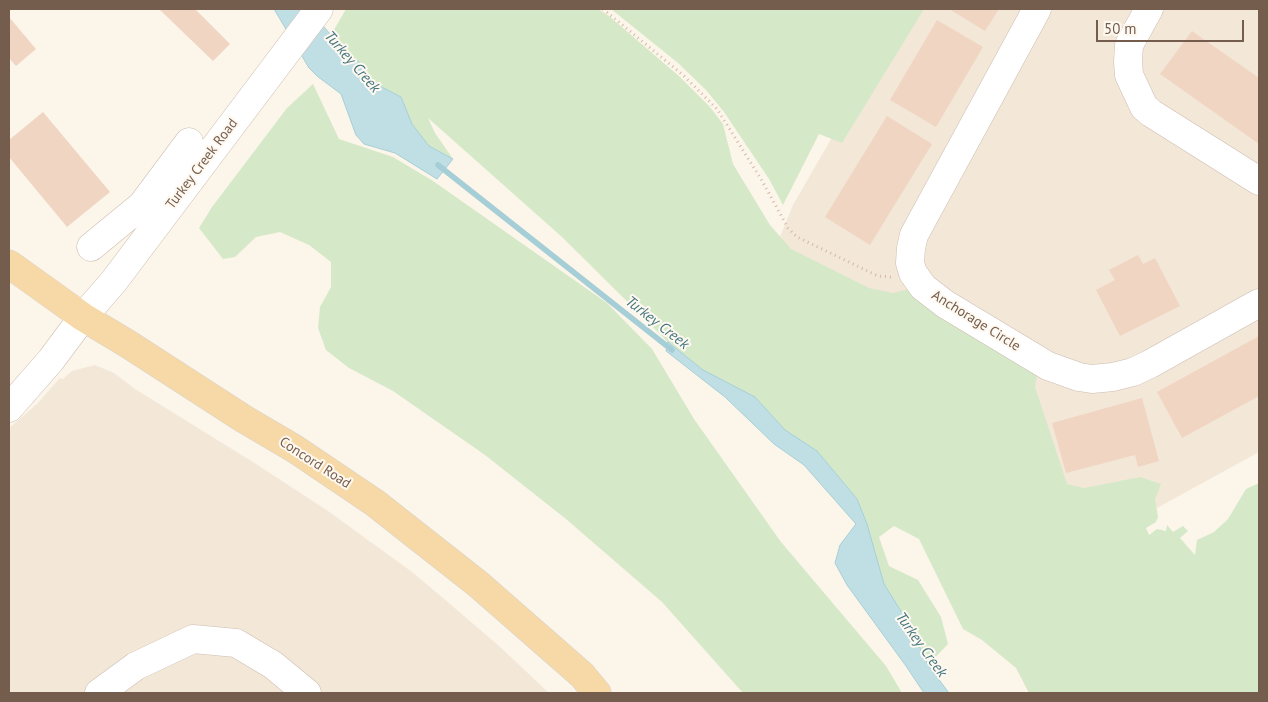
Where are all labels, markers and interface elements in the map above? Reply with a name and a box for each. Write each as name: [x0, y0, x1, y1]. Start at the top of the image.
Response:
scale bar: [1098, 10, 1246, 42]
text: 50 m: [1104, 19, 1137, 38]
water label: Turkey Creek: [320, 27, 384, 97]
street label: Turkey Creek Road: [163, 115, 241, 213]
street label: Anchorage Circle: [929, 287, 1023, 355]
water label: Turkey Creek: [622, 293, 692, 353]
street label: Concord Road: [276, 434, 354, 492]
water label: Turkey Creek: [891, 609, 951, 681]

